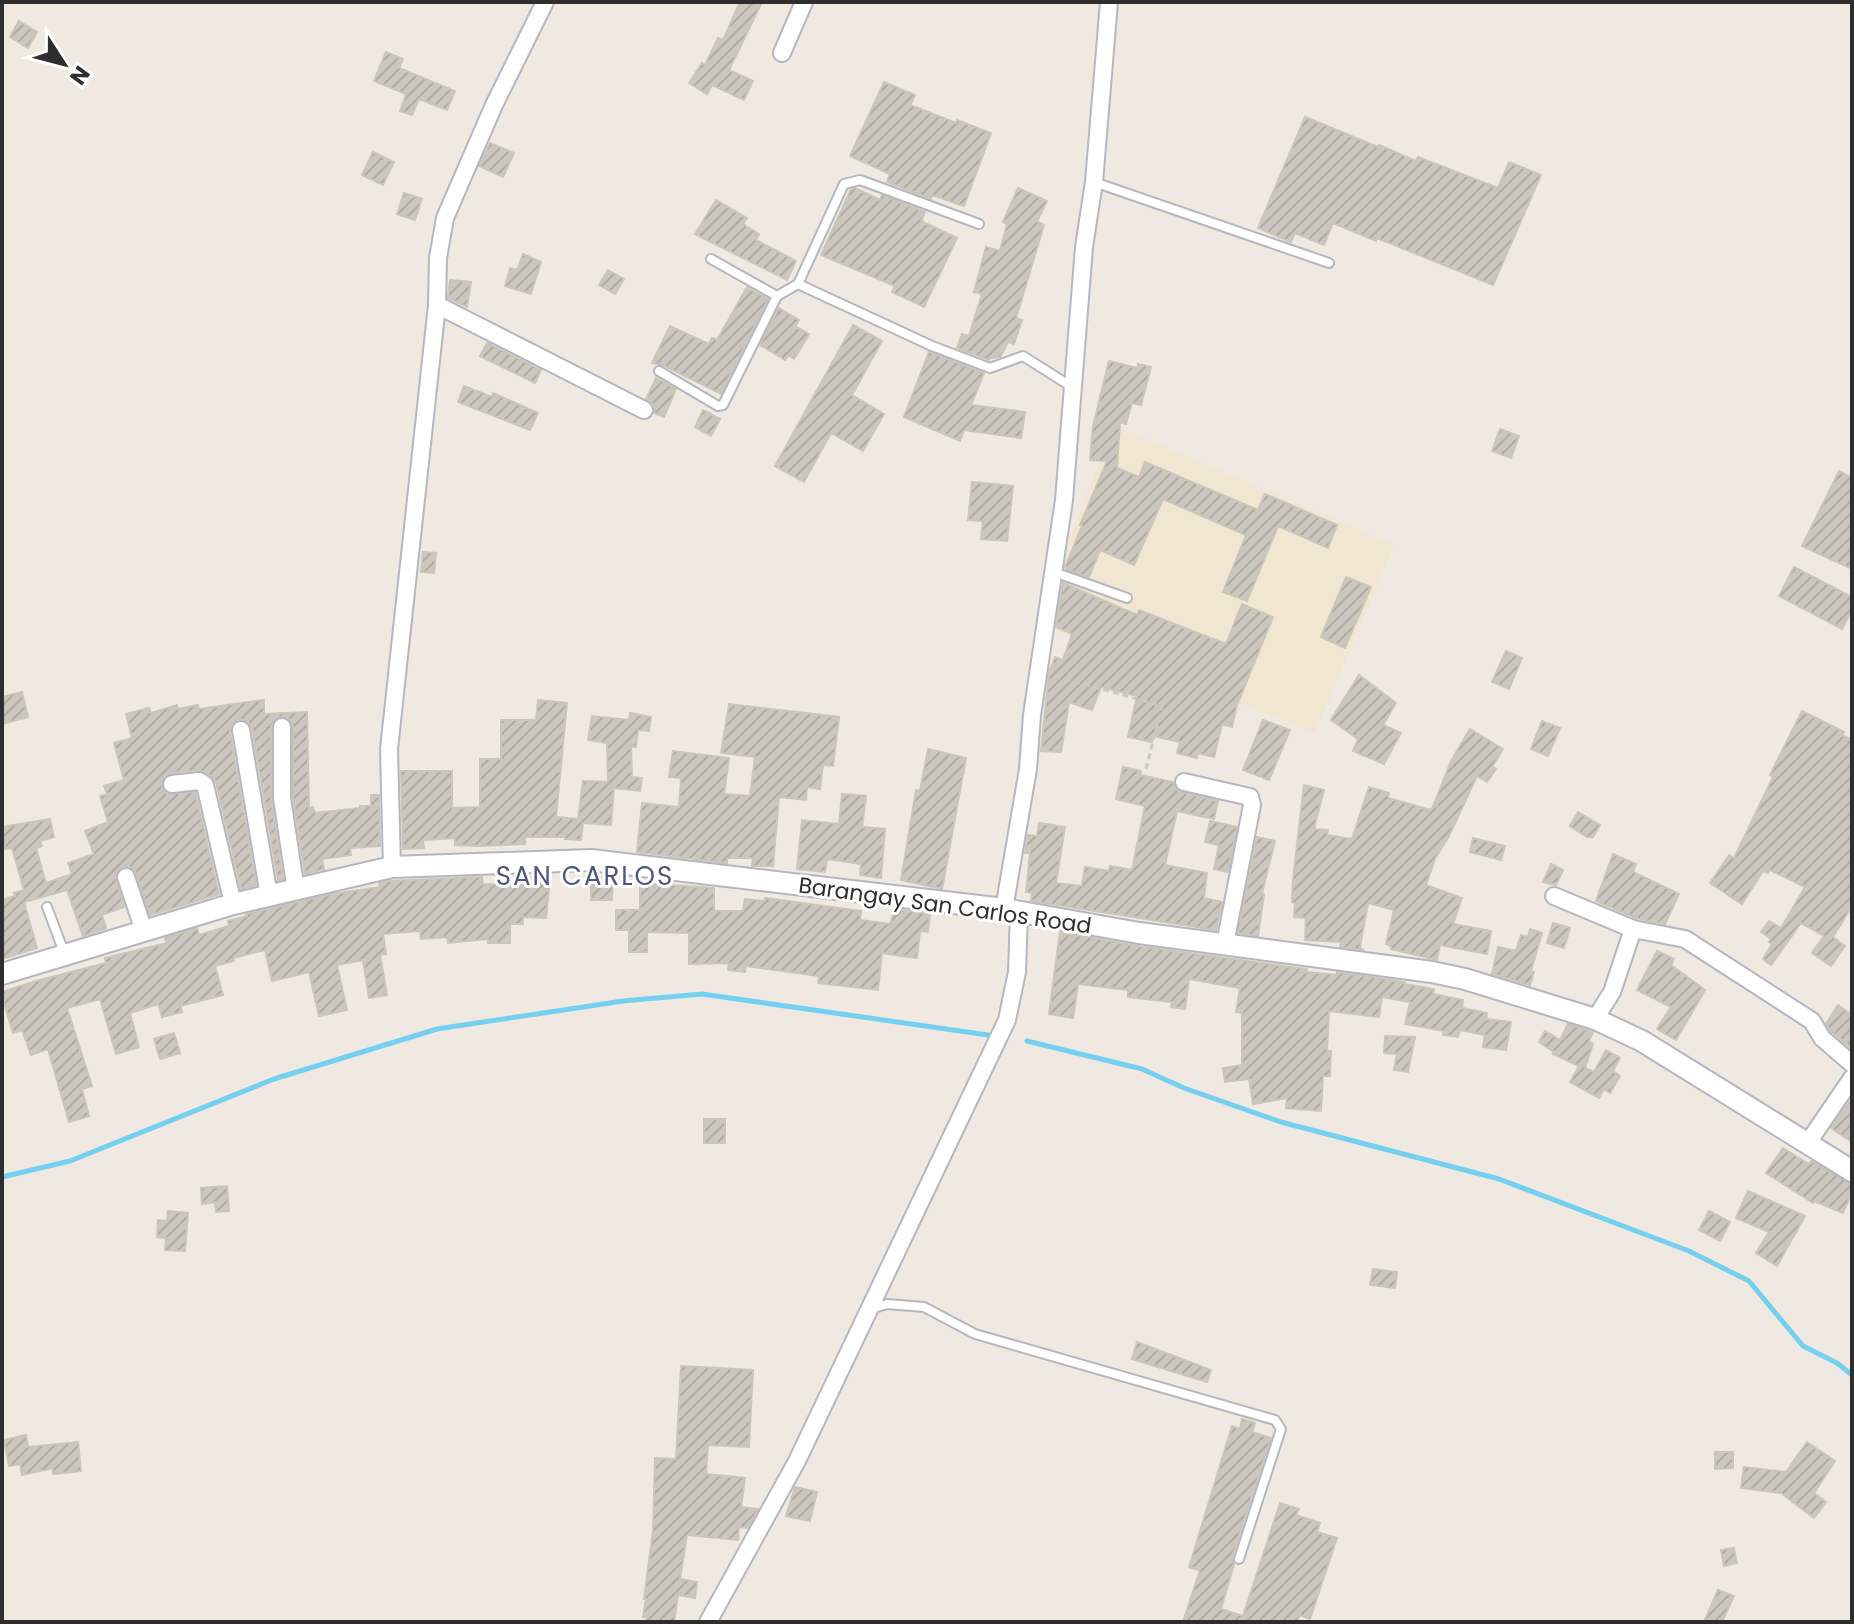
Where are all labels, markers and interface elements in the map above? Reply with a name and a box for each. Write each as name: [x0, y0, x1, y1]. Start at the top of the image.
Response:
north arrow: [24, 24, 104, 104]
text: N: [62, 60, 97, 91]
district label: SAN CARLOS: [496, 858, 674, 894]
street label: Barangay San Carlos Road: [797, 870, 1093, 941]

